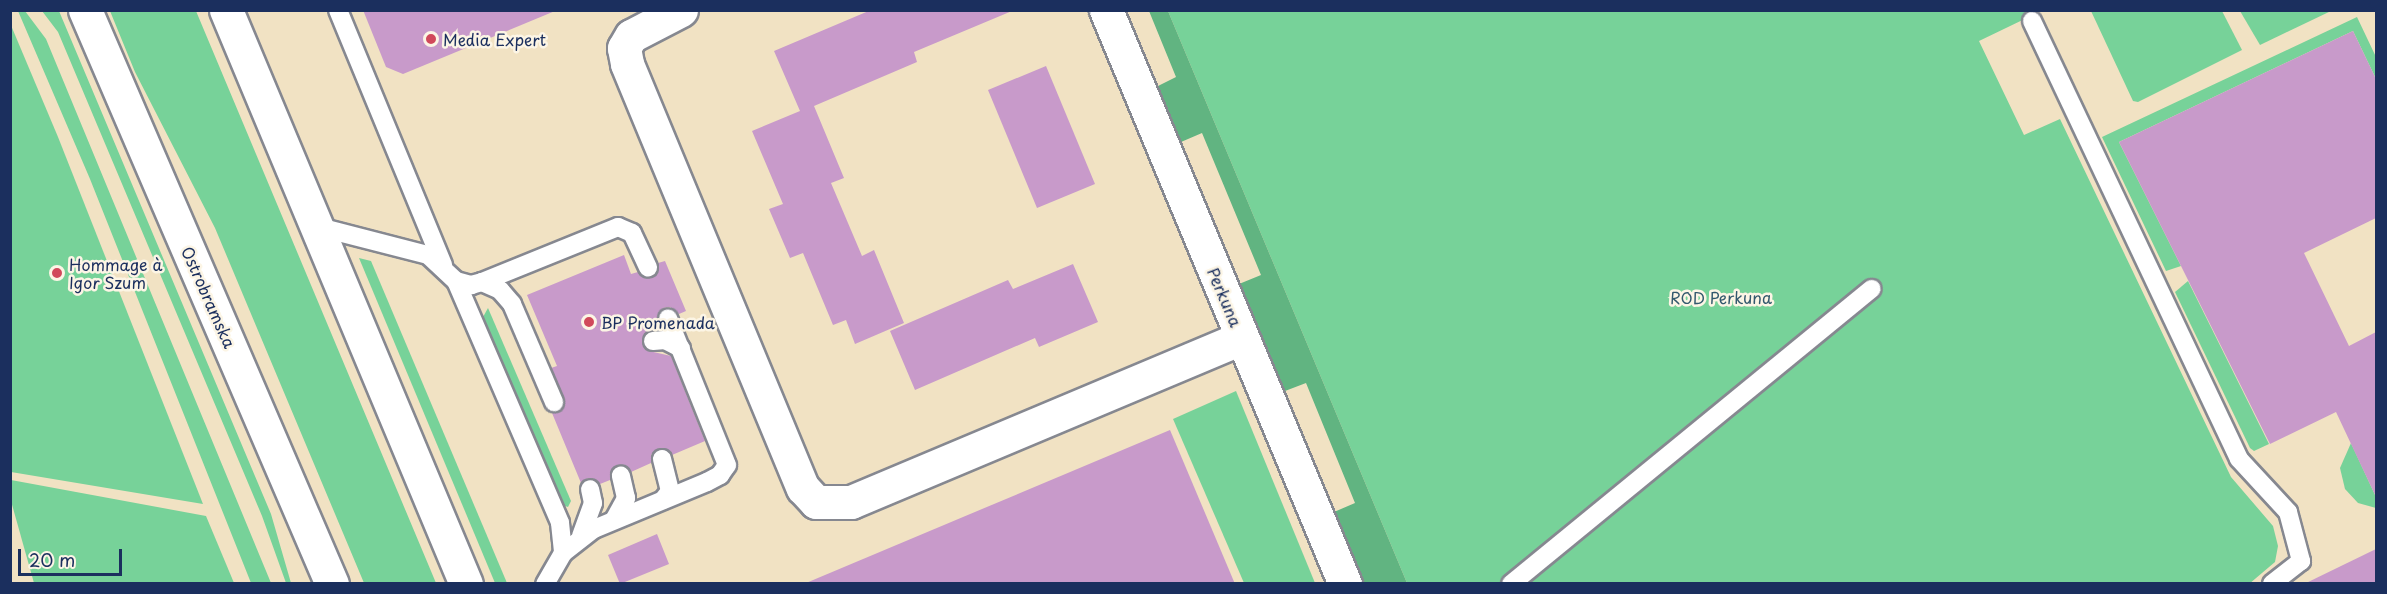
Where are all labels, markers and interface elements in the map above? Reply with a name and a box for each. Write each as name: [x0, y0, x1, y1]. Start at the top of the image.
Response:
place label: Media Expert: [443, 29, 546, 49]
marker: Media Expert: [424, 32, 438, 46]
street label: Ostrobramska: [178, 243, 240, 351]
place label: Hommage à Igor Szum: [69, 254, 162, 292]
street label: Perkuna: [1204, 265, 1246, 329]
marker: Hommage à Igor Szum: [50, 266, 64, 280]
park label: ROD Perkuna: [1669, 287, 1773, 307]
place label: BP Promenada: [601, 312, 714, 332]
marker: BP Promenada: [582, 315, 596, 329]
scale bar: [21, 537, 124, 575]
text: 20 m: [29, 546, 75, 573]

